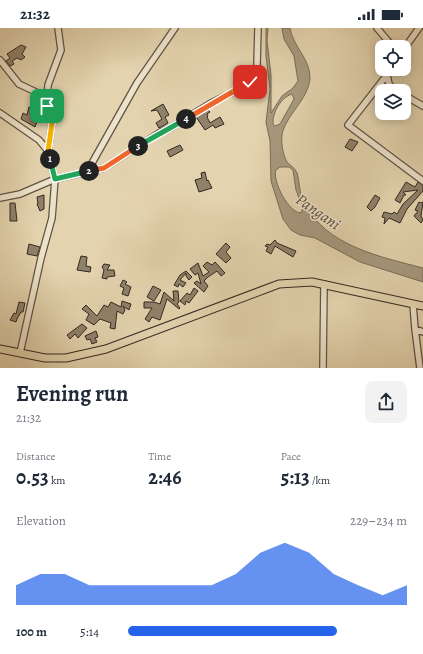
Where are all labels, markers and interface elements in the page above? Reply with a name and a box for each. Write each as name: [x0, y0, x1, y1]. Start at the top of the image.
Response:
text: 21:32: [20, 4, 50, 24]
map controls: [375, 40, 411, 120]
button: locate: [375, 40, 411, 76]
pin: [233, 65, 267, 99]
icon: check: [239, 71, 261, 93]
button: layers: [375, 84, 411, 120]
pin: [30, 89, 64, 123]
icon: arrive: [36, 95, 58, 117]
pin: 4: [176, 109, 196, 129]
text: 4: [183, 111, 189, 126]
pin: 3: [128, 136, 148, 156]
text: 3: [136, 138, 140, 153]
pin: 1: [40, 149, 60, 169]
text: 1: [48, 151, 52, 166]
pin: 2: [79, 161, 99, 181]
text: 2: [86, 163, 92, 178]
water label: Pangani: [291, 189, 345, 235]
text: Evening run: [16, 379, 128, 409]
button: share: [365, 381, 407, 423]
text: 21:32: [16, 409, 41, 426]
text: Distance: [16, 449, 55, 464]
text: Time: [148, 449, 171, 464]
text: Pace: [281, 449, 301, 464]
text: 0.53: [16, 464, 49, 491]
text: 2:46: [148, 464, 182, 491]
text: 5:13: [281, 464, 310, 491]
text: km: [49, 473, 66, 488]
text: /km: [310, 473, 330, 488]
text: Elevation: [16, 512, 66, 529]
text: 229–234 m: [350, 512, 407, 529]
text: 100 m: [16, 623, 47, 640]
text: 5:14: [80, 623, 99, 640]

